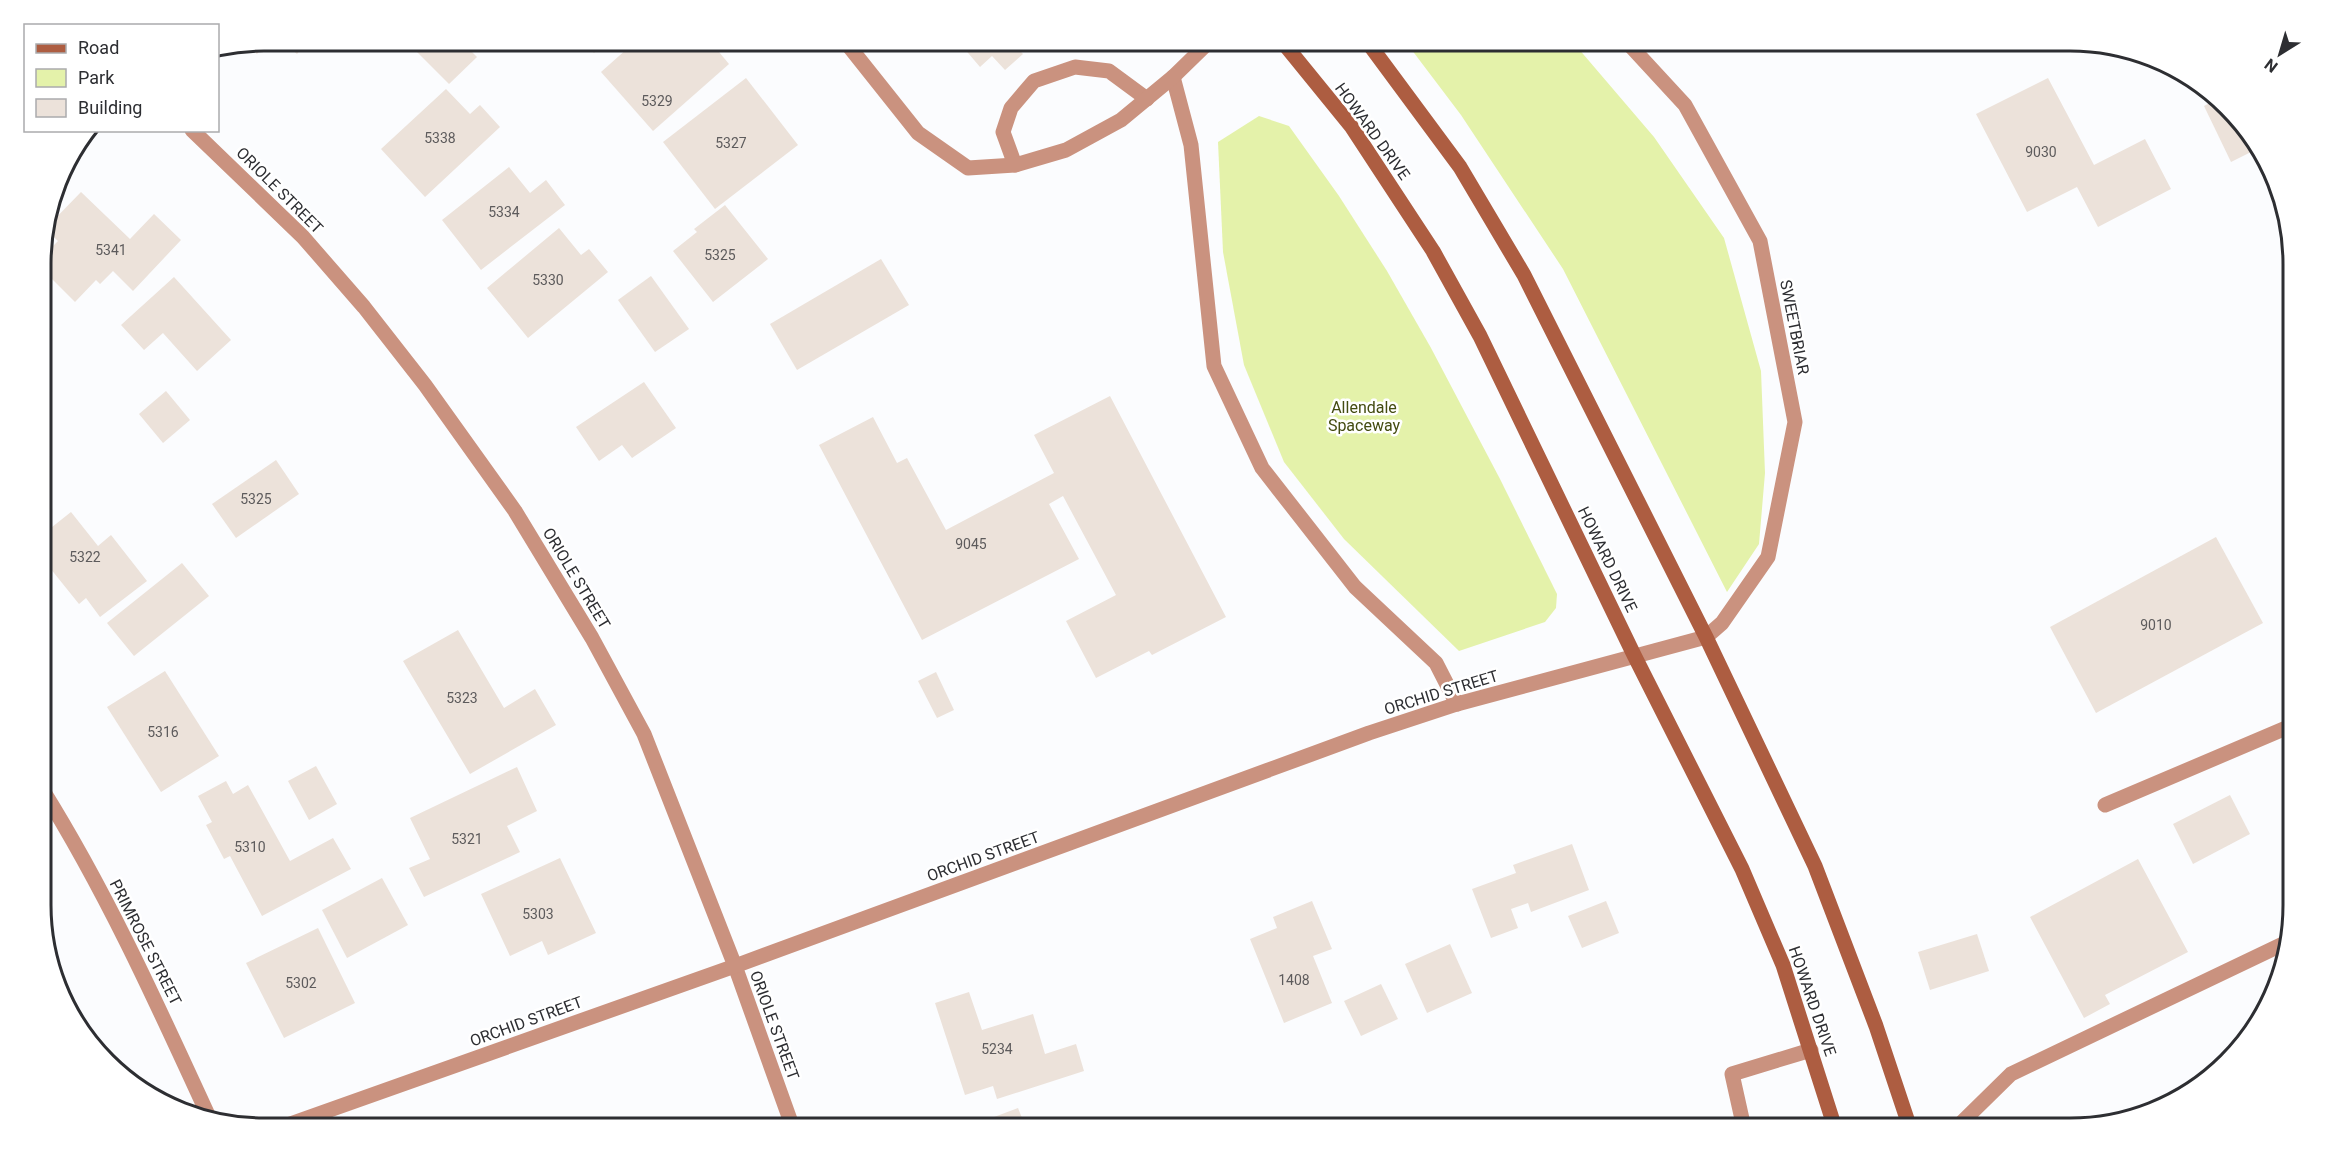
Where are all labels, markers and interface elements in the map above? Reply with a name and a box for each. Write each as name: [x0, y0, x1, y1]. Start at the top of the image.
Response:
legend: [24, 24, 219, 132]
north arrow: [2250, 24, 2310, 84]
text: Road: [78, 37, 119, 58]
text: N: [2261, 55, 2282, 77]
text: Park: [78, 67, 115, 88]
street label: HOWARD DRIVE: [1331, 79, 1414, 183]
house number: 5329: [641, 93, 673, 109]
text: Building: [78, 97, 142, 118]
house number: 5338: [424, 130, 456, 146]
house number: 5327: [715, 135, 747, 151]
street label: ORIOLE STREET: [232, 143, 327, 238]
house number: 9030: [2025, 144, 2057, 160]
house number: 5334: [488, 204, 520, 220]
house number: 5341: [95, 242, 127, 258]
house number: 5325: [704, 247, 736, 263]
house number: 5330: [532, 272, 564, 288]
street label: SWEETBRIAR: [1776, 278, 1813, 376]
park label: Allendale Spaceway: [1328, 398, 1401, 435]
house number: 5325: [240, 491, 272, 507]
street label: HOWARD DRIVE: [1574, 503, 1641, 615]
street label: ORIOLE STREET: [539, 524, 614, 633]
house number: 9045: [955, 536, 987, 552]
house number: 5322: [69, 549, 101, 565]
house number: 9010: [2140, 617, 2172, 633]
street label: ORCHID STREET: [1382, 666, 1501, 719]
house number: 5323: [446, 690, 478, 706]
house number: 5316: [147, 724, 179, 740]
street label: ORCHID STREET: [924, 827, 1042, 886]
house number: 5321: [451, 831, 483, 847]
house number: 5310: [234, 839, 266, 855]
street label: PRIMROSE STREET: [106, 876, 186, 1009]
house number: 5303: [522, 906, 554, 922]
street label: HOWARD DRIVE: [1785, 944, 1840, 1059]
street label: ORIOLE STREET: [746, 968, 803, 1083]
house number: 1408: [1278, 972, 1310, 988]
house number: 5302: [285, 975, 317, 991]
street label: ORCHID STREET: [467, 992, 585, 1051]
house number: 5234: [981, 1041, 1013, 1057]

